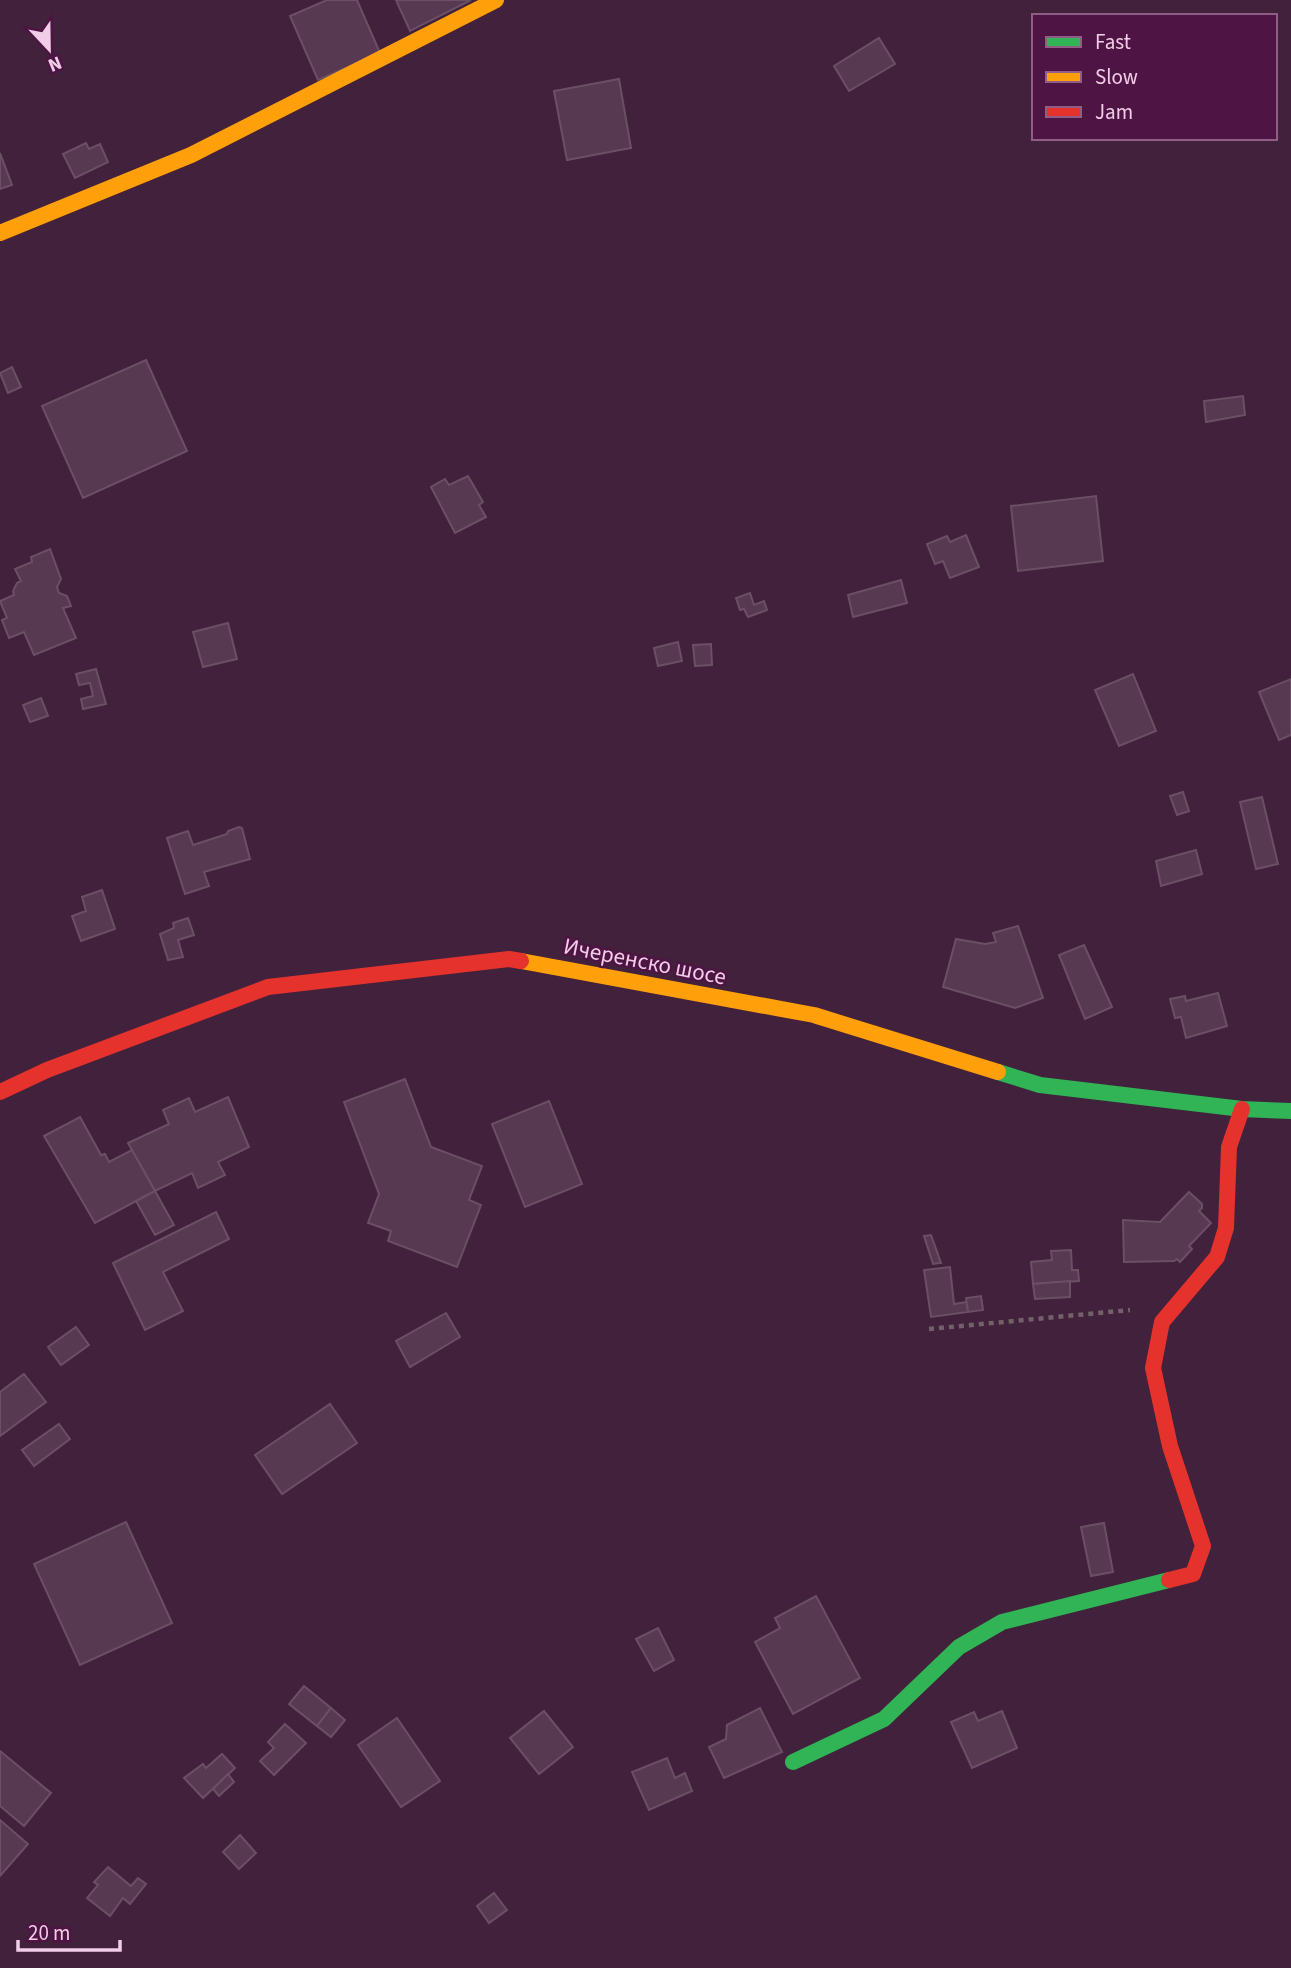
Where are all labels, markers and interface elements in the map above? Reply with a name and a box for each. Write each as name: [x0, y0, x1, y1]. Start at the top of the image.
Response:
north arrow: [14, 14, 84, 84]
legend: [1032, 14, 1277, 140]
text: Fast: [1095, 27, 1131, 57]
text: N: [44, 48, 66, 78]
text: Slow: [1095, 62, 1138, 92]
text: Jam: [1095, 97, 1133, 127]
street label: Ичеренско шосе: [561, 930, 729, 993]
scale bar: [18, 1909, 119, 1953]
text: 20 m: [28, 1918, 70, 1948]

